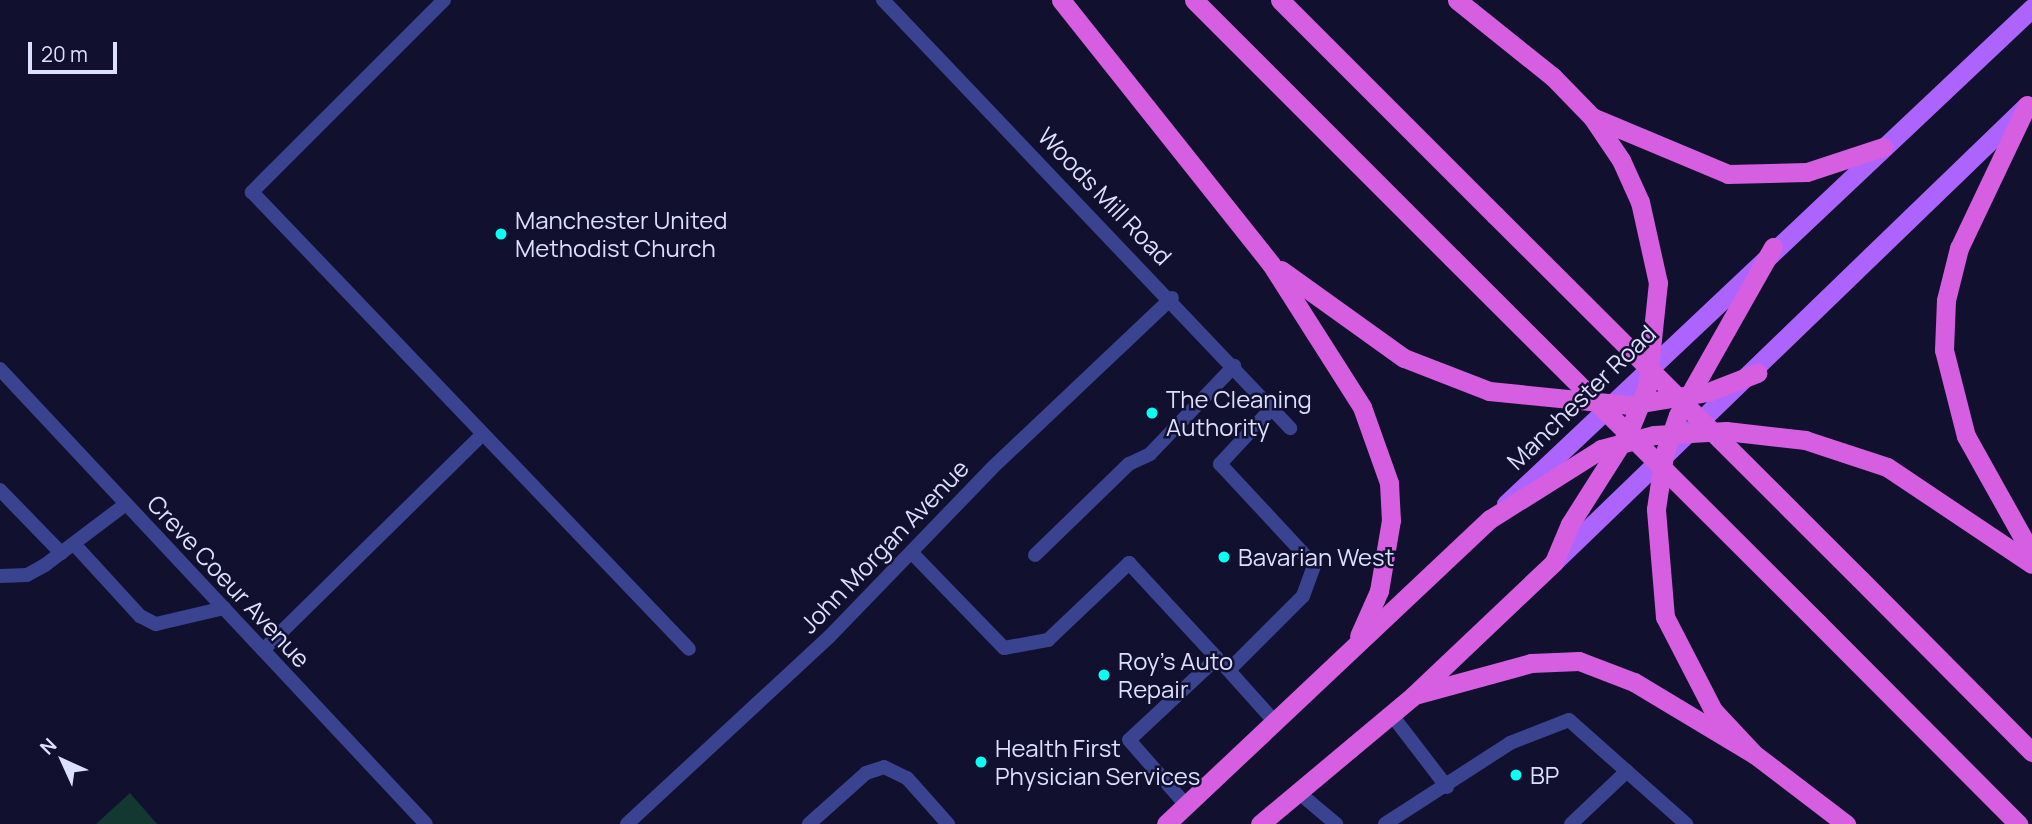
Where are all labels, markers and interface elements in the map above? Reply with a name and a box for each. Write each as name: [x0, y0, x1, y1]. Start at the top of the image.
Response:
scale bar: [32, 28, 121, 72]
text: 20 m: [41, 40, 88, 68]
street label: Woods Mill Road: [1032, 121, 1178, 271]
place label: Manchester United Methodist Church: [515, 206, 728, 262]
marker: Manchester United Methodist Church: [493, 226, 509, 242]
street label: Manchester Road: [1501, 319, 1661, 475]
place label: The Cleaning Authority: [1166, 385, 1312, 441]
marker: The Cleaning Authority: [1144, 405, 1160, 421]
street label: John Morgan Avenue: [794, 453, 974, 639]
street label: Creve Coeur Avenue: [142, 489, 316, 673]
place label: Bavarian West: [1238, 543, 1394, 571]
marker: Bavarian West: [1216, 549, 1232, 565]
place label: Roy's Auto Repair: [1118, 647, 1233, 703]
marker: Roy's Auto Repair: [1096, 667, 1112, 683]
north arrow: [28, 726, 98, 796]
text: N: [34, 732, 62, 760]
place label: Health First Physician Services: [995, 734, 1200, 790]
marker: Health First Physician Services: [973, 754, 989, 770]
place label: BP: [1530, 761, 1559, 789]
marker: BP: [1508, 767, 1524, 783]

